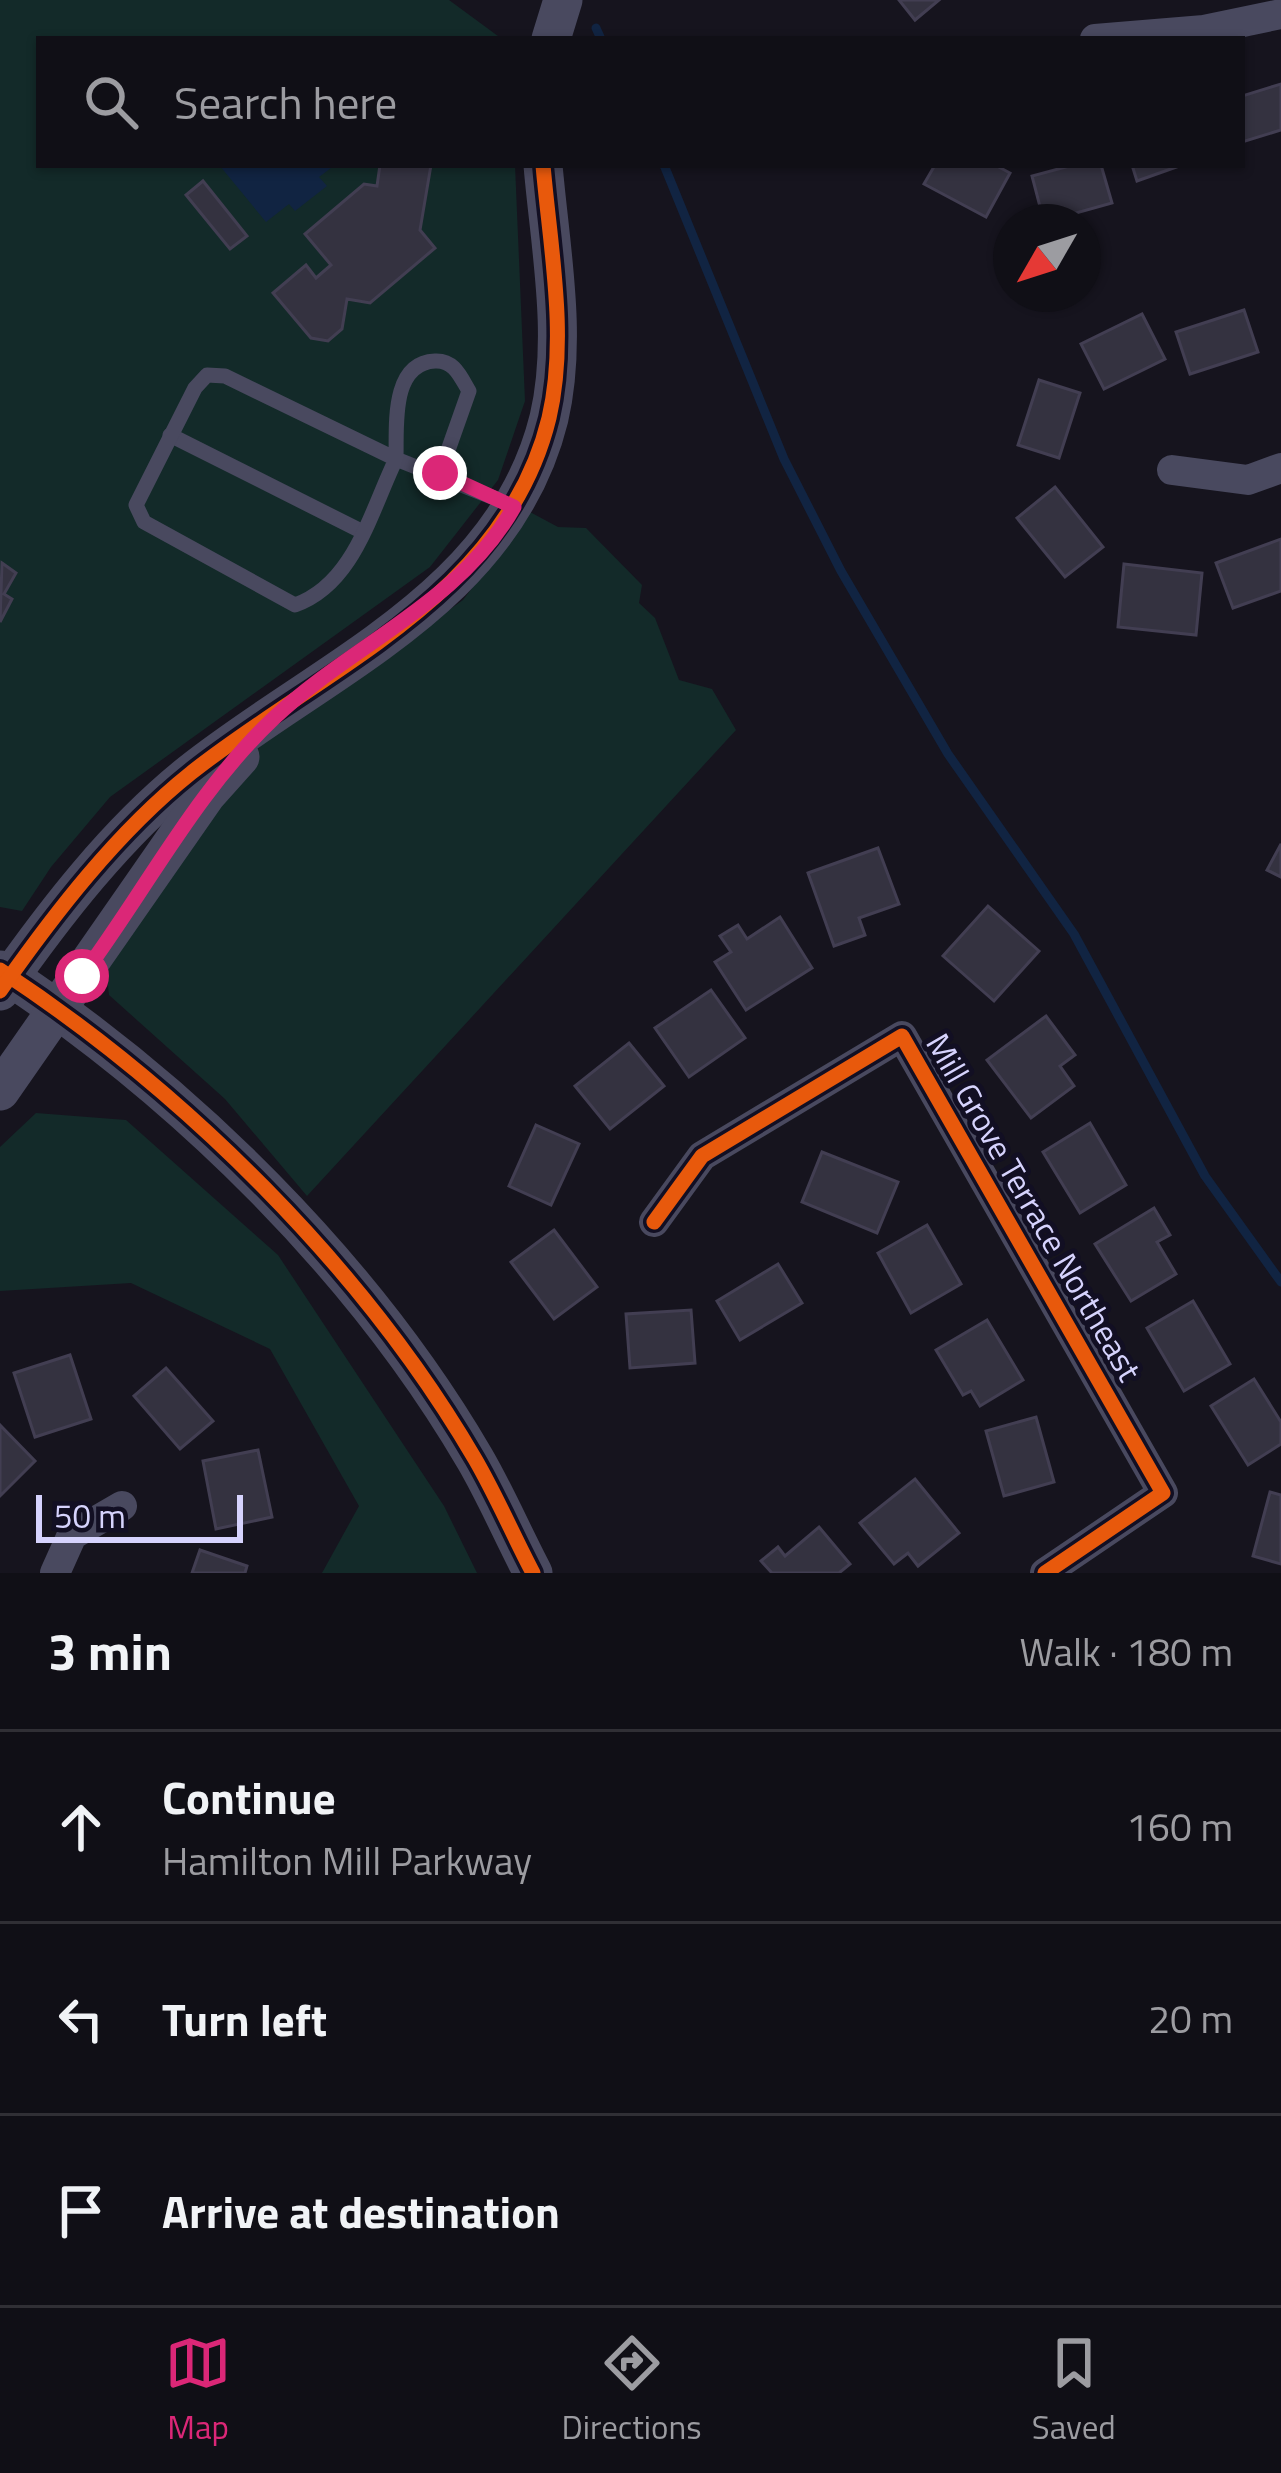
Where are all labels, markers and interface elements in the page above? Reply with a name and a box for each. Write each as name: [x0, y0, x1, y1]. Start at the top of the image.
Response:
search box: [36, 36, 1245, 168]
text: Search here: [174, 68, 397, 136]
icon: search: [78, 69, 144, 135]
north arrow: [993, 204, 1101, 312]
route end: [413, 446, 467, 500]
route start: [55, 949, 109, 1003]
street label: Mill Grove Terrace Northeast: [914, 1024, 1154, 1391]
scale bar: [36, 1489, 243, 1542]
text: 50 m: [54, 1491, 126, 1541]
text: 3 min: [48, 1612, 172, 1690]
text: Walk · 180 m: [1019, 1622, 1233, 1681]
text: Continue: [162, 1763, 336, 1831]
icon: ahead: [48, 1794, 114, 1860]
text: 160 m: [1126, 1797, 1233, 1856]
text: Hamilton Mill Parkway: [162, 1831, 532, 1890]
text: Turn left: [162, 1985, 327, 2053]
icon: left: [48, 1986, 114, 2052]
text: 20 m: [1148, 1989, 1233, 2048]
text: Arrive at destination: [162, 2177, 560, 2245]
icon: arrive: [48, 2178, 114, 2244]
tab: Map: [165, 2330, 231, 2452]
tab: Directions: [562, 2330, 701, 2452]
tab: Saved: [1032, 2330, 1116, 2452]

